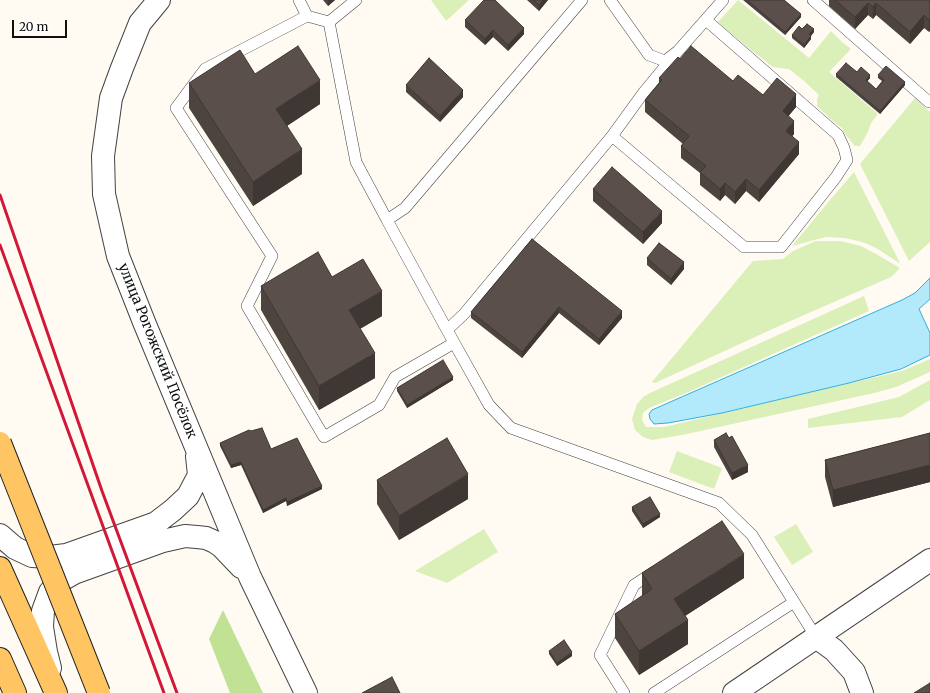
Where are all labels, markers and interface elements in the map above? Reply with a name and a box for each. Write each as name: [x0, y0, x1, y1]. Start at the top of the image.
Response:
scale bar: [14, 12, 69, 38]
text: 20 m: [19, 19, 48, 34]
street label: улица Рогожский Посёлок: [114, 261, 200, 441]

